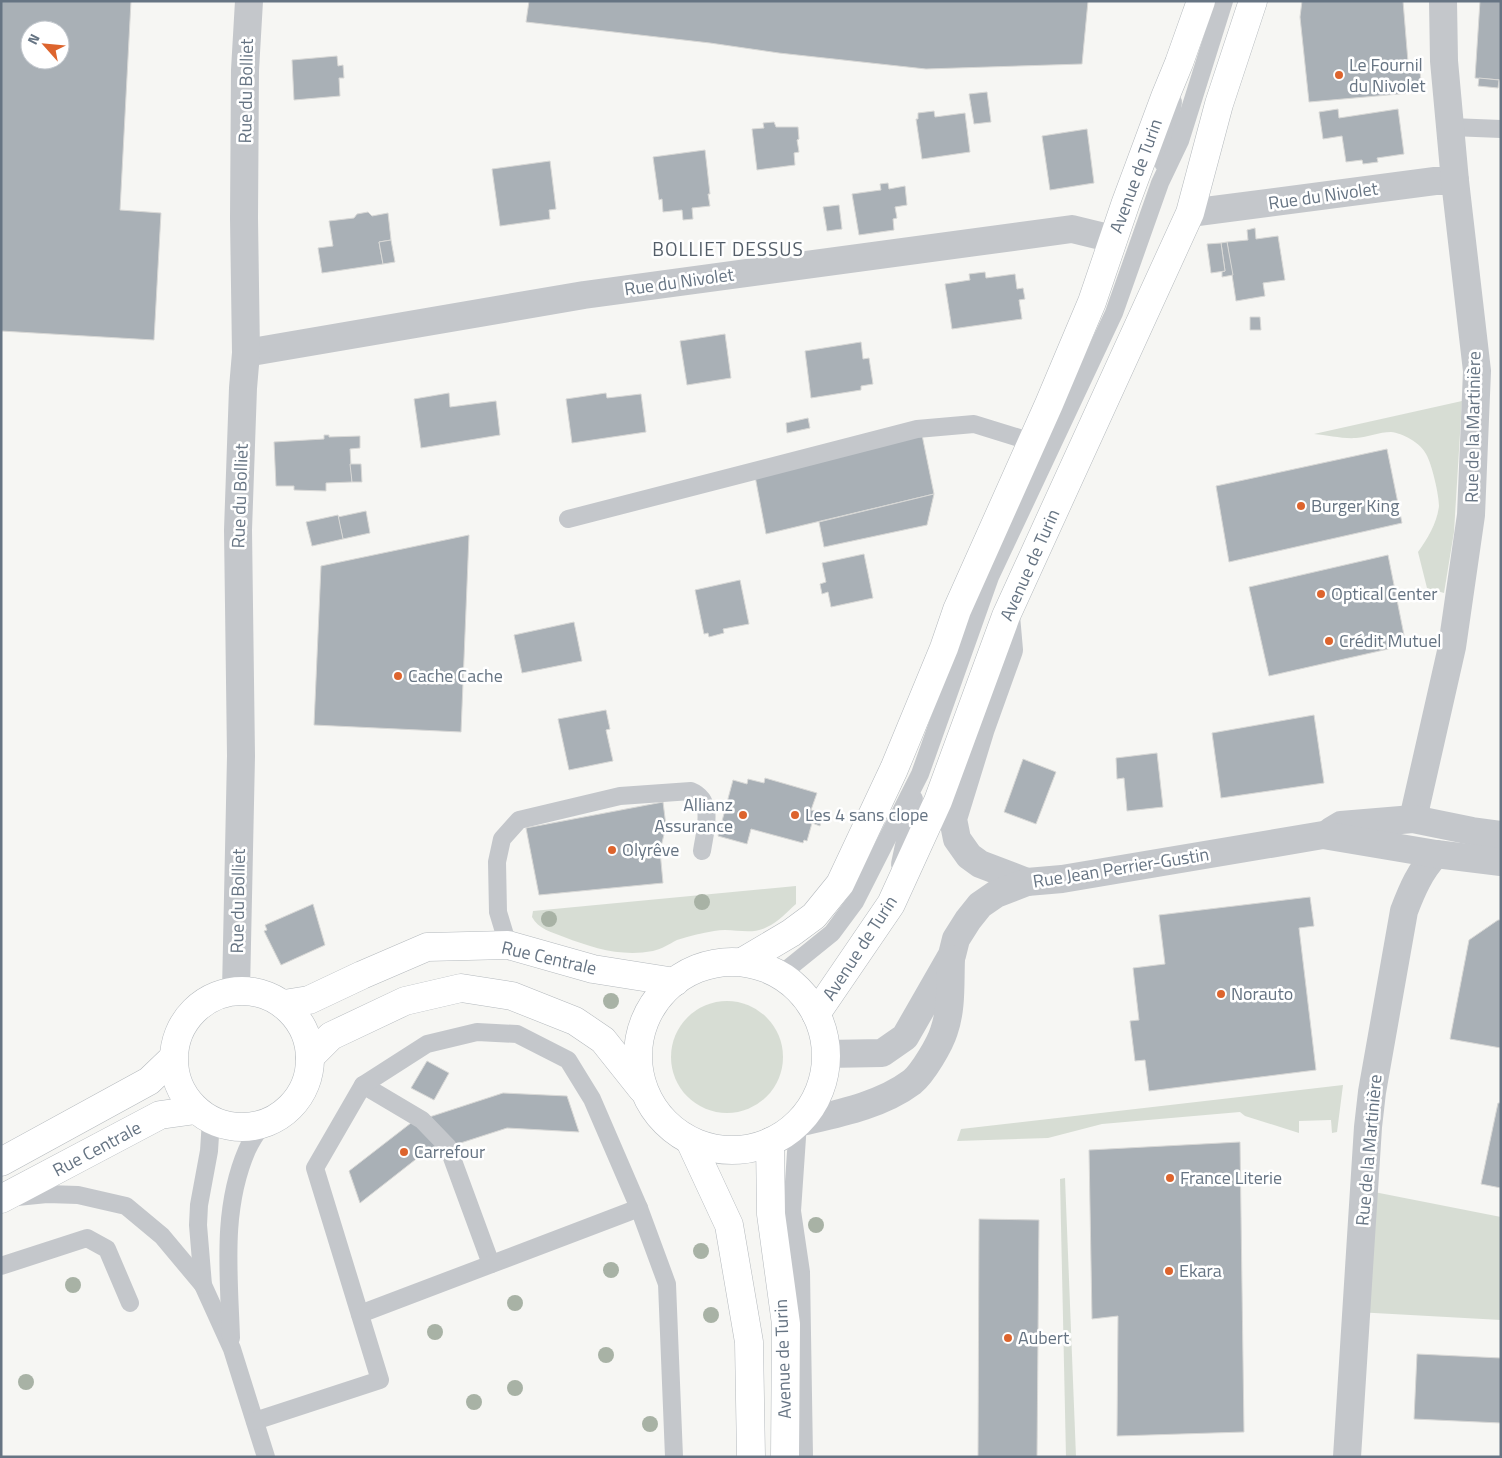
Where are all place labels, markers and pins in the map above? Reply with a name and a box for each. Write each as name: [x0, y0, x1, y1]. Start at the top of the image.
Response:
place label: Le Fournil du Nivolet: [1349, 51, 1426, 99]
marker: Le Fournil du Nivolet: [1333, 69, 1345, 81]
place label: Burger King: [1311, 492, 1399, 519]
marker: Burger King: [1295, 500, 1307, 512]
place label: Optical Center: [1331, 580, 1438, 607]
marker: Optical Center: [1315, 588, 1327, 600]
place label: Crédit Mutuel: [1339, 627, 1441, 654]
marker: Crédit Mutuel: [1323, 635, 1335, 647]
place label: Cache Cache: [408, 662, 503, 689]
marker: Cache Cache: [392, 670, 404, 682]
place label: Allianz Assurance: [654, 791, 733, 839]
place label: Les 4 sans clope: [805, 801, 928, 828]
marker: Allianz Assurance: [737, 809, 749, 821]
marker: Les 4 sans clope: [789, 809, 801, 821]
place label: Olyrêve: [622, 836, 679, 863]
marker: Olyrêve: [606, 844, 618, 856]
place label: Norauto: [1231, 980, 1293, 1007]
marker: Norauto: [1215, 988, 1227, 1000]
place label: Carrefour: [414, 1138, 485, 1165]
marker: Carrefour: [398, 1146, 410, 1158]
place label: France Literie: [1180, 1164, 1282, 1191]
marker: France Literie: [1164, 1172, 1176, 1184]
place label: Ekara: [1179, 1257, 1222, 1284]
marker: Ekara: [1163, 1265, 1175, 1277]
place label: Aubert: [1018, 1324, 1070, 1351]
marker: Aubert: [1002, 1332, 1014, 1344]

